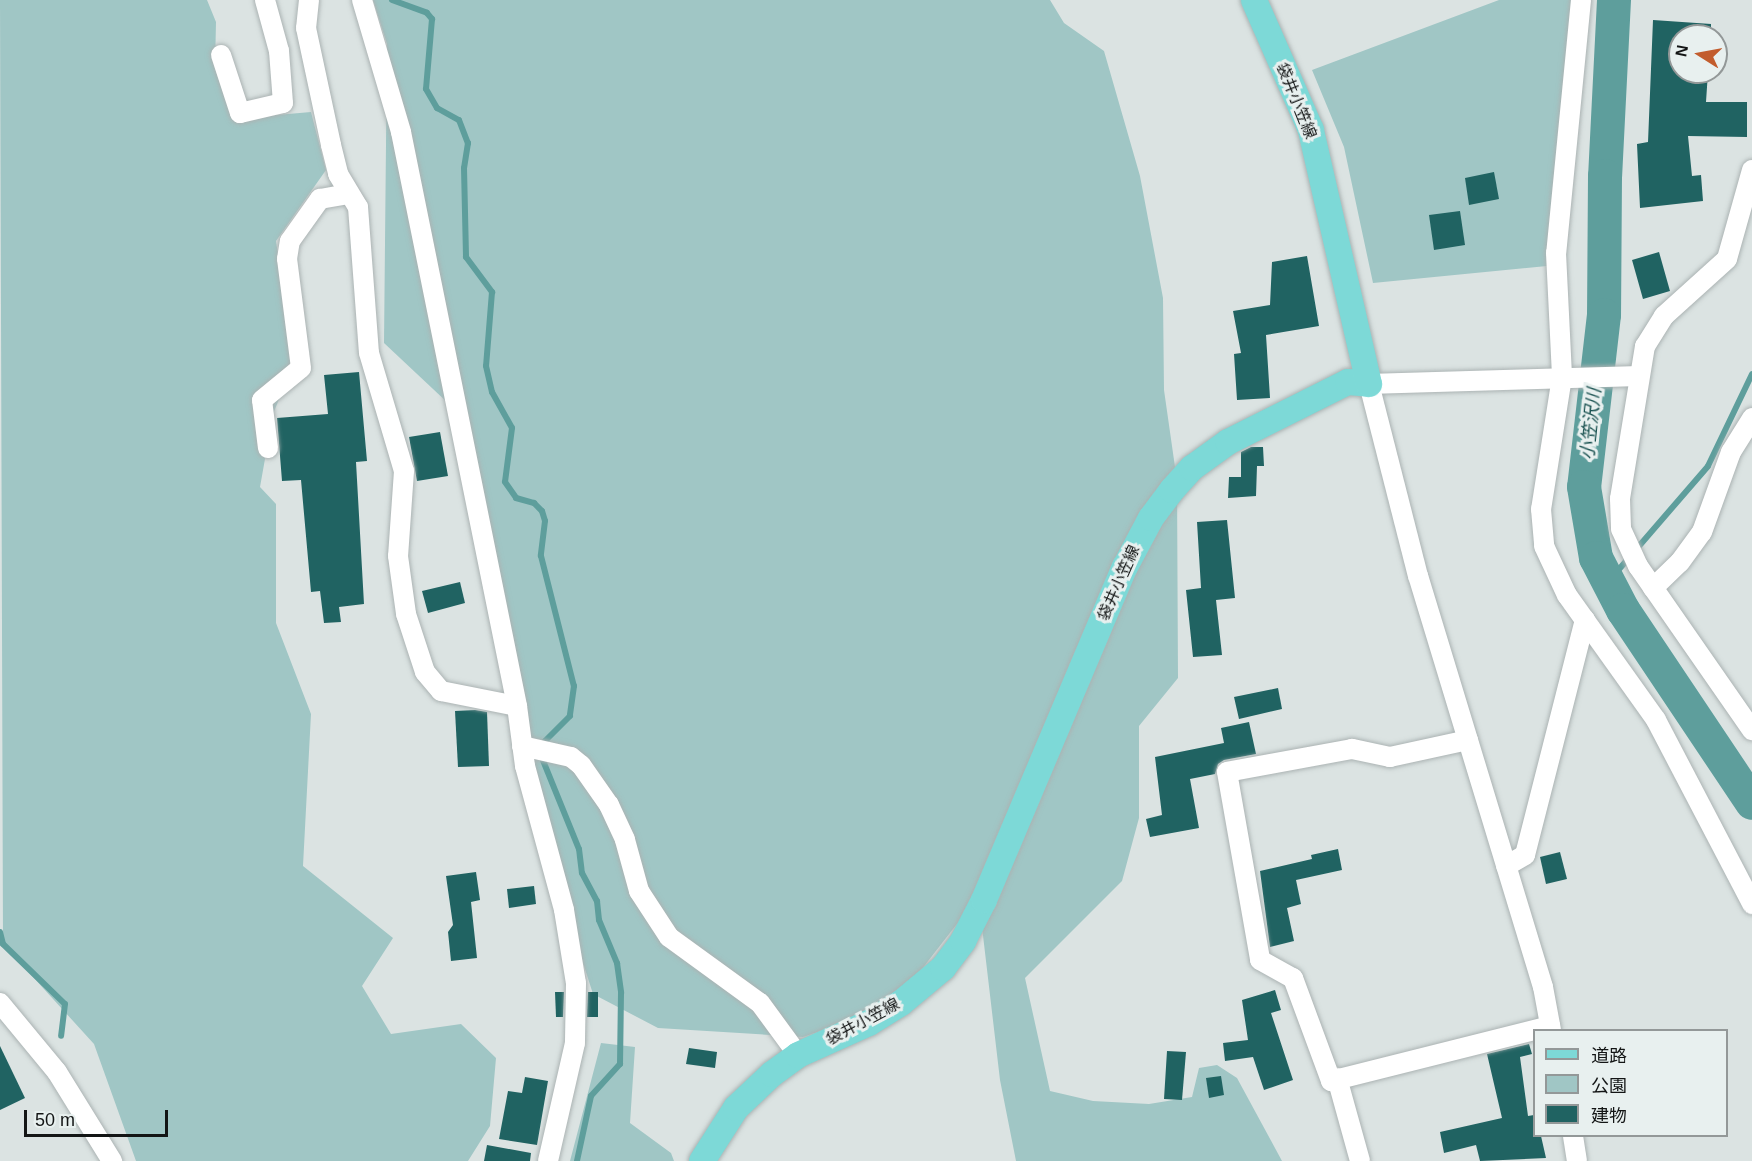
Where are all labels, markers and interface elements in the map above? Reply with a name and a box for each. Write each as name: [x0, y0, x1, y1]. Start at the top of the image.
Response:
north arrow: [1668, 24, 1728, 84]
text: N: [1672, 44, 1691, 58]
street label: 袋井小笠線: [1272, 60, 1320, 142]
water label: 小笠沢川: [1576, 387, 1606, 461]
street label: 袋井小笠線: [1094, 543, 1144, 623]
street label: 袋井小笠線: [823, 995, 903, 1049]
legend: [1533, 1029, 1728, 1137]
text: 道路: [1591, 1046, 1627, 1066]
text: 公園: [1591, 1076, 1627, 1096]
scale bar: [27, 1098, 171, 1136]
text: 建物: [1591, 1106, 1627, 1126]
text: 50 m: [35, 1110, 75, 1130]

